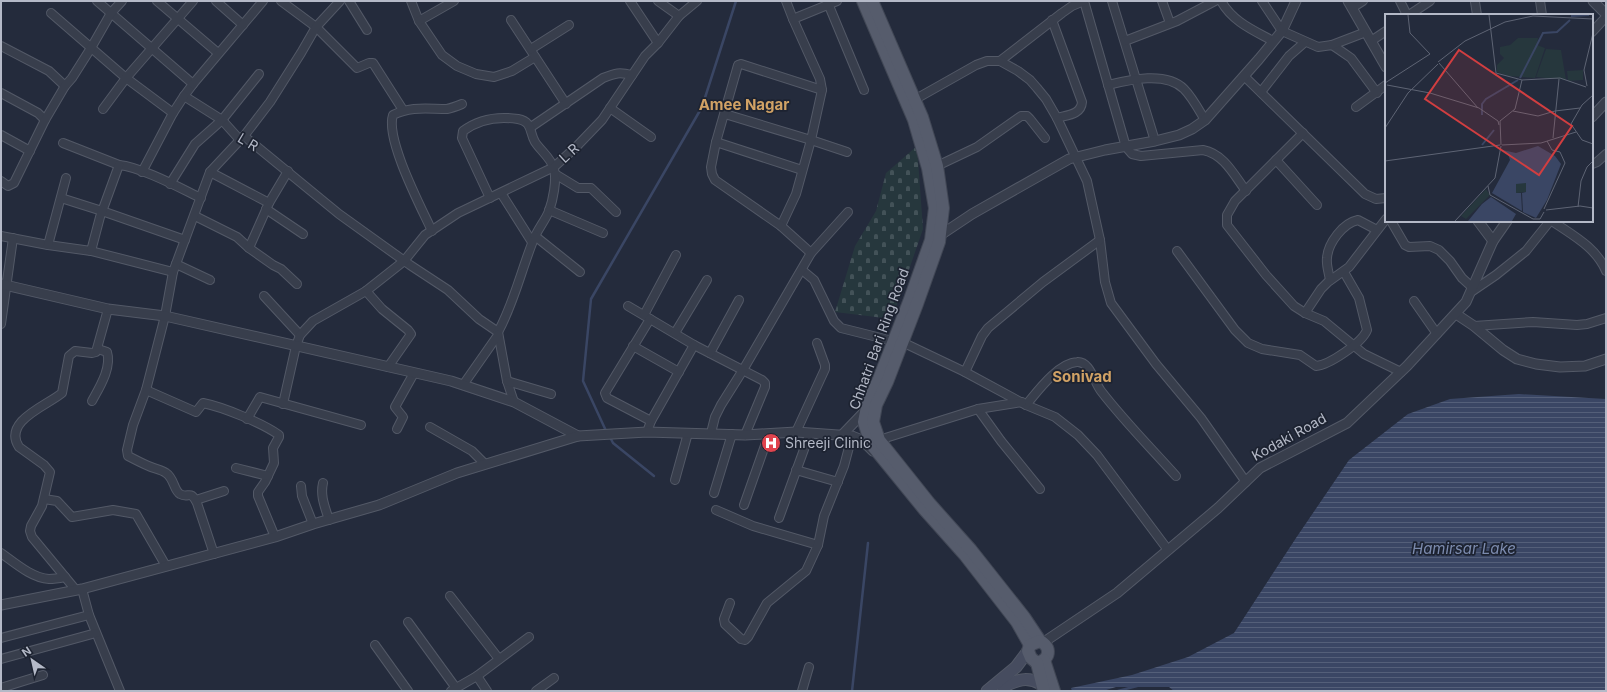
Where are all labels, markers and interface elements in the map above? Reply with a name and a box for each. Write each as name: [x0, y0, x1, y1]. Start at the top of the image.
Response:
inset map: [1385, 14, 1593, 222]
district label: Amee Nagar: [699, 95, 789, 114]
street label: L R: [235, 129, 262, 154]
street label: L R: [555, 139, 582, 166]
street label: Chhatri Bari Ring Road: [845, 266, 912, 412]
district label: Sonivad: [1052, 367, 1112, 386]
street label: Kodaki Road: [1249, 409, 1329, 464]
hospital icon: Shreeji Clinic: [760, 432, 782, 454]
place label: Shreeji Clinic: [785, 434, 871, 451]
water label: Hamirsar Lake: [1412, 539, 1516, 558]
north arrow: [12, 640, 52, 680]
text: N: [19, 644, 34, 660]

